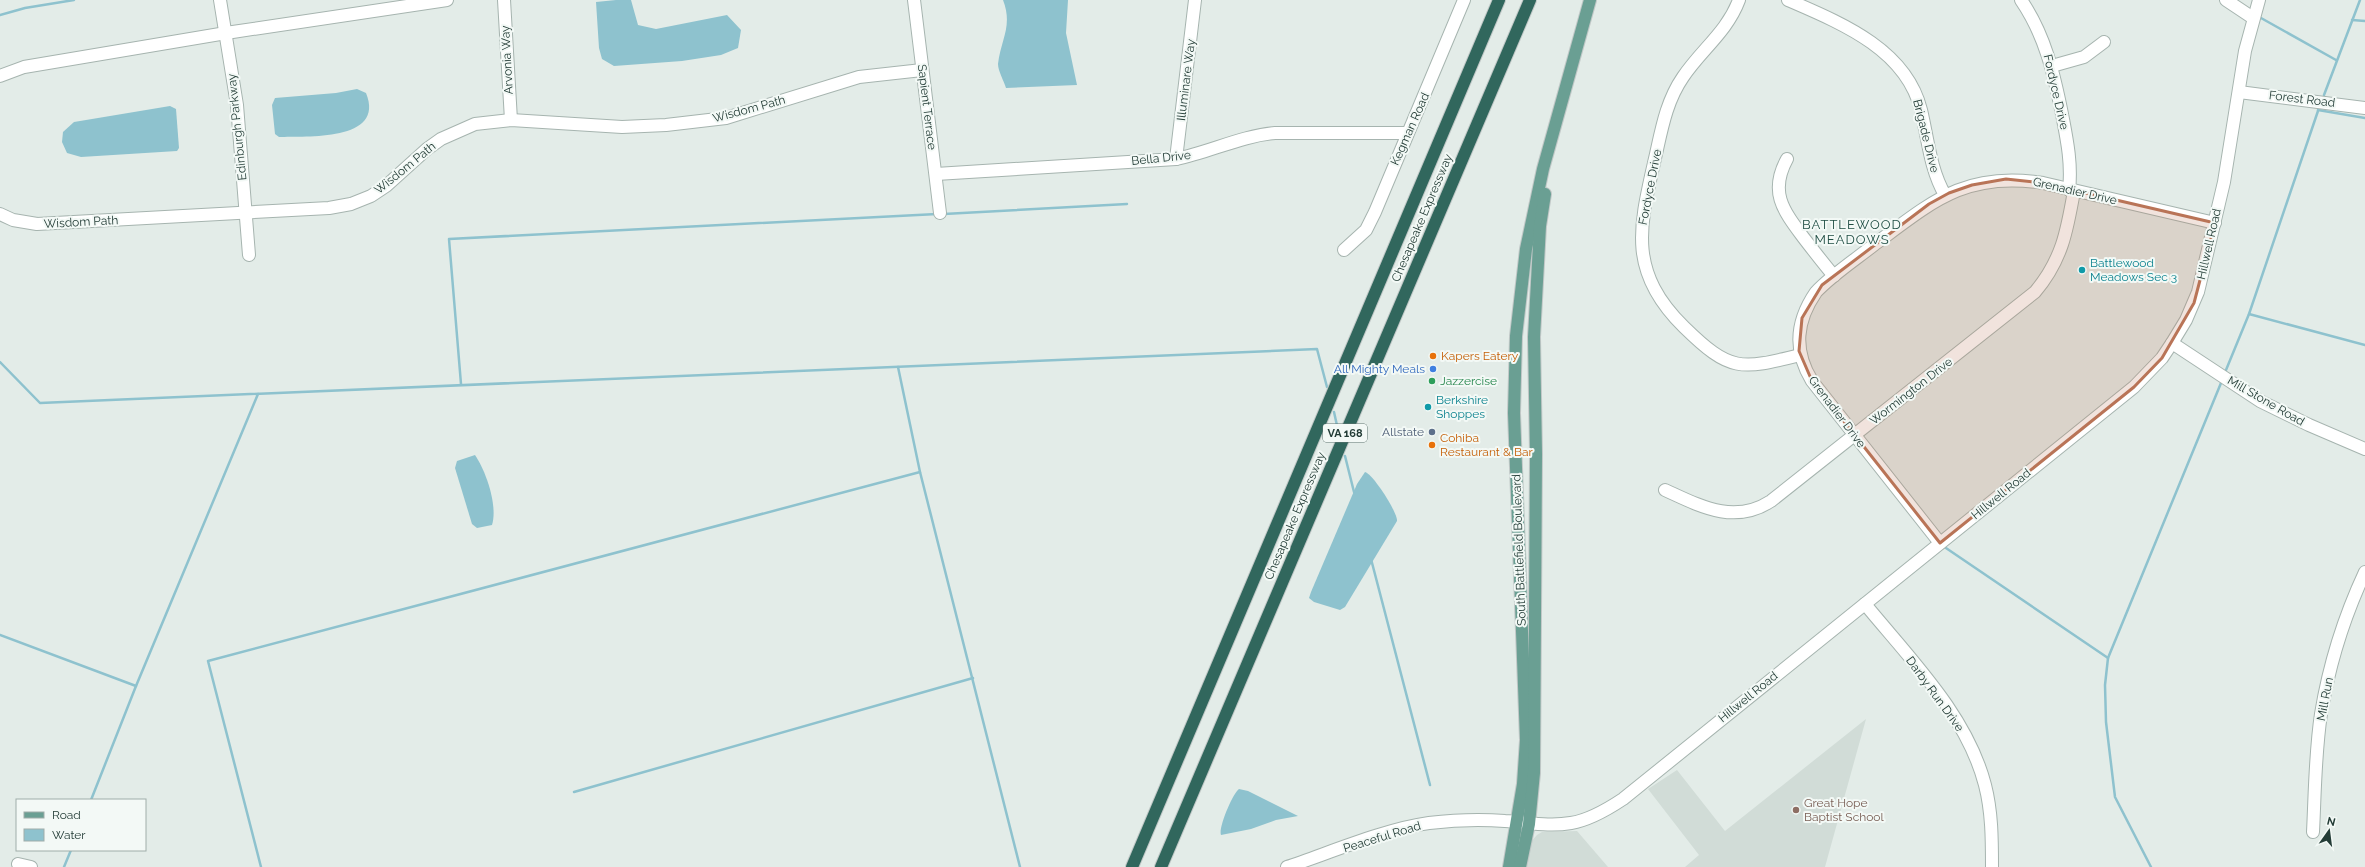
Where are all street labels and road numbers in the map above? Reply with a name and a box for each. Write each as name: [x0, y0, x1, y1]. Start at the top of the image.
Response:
street label: Arvonia Way: [498, 25, 516, 95]
street label: Illuminare Way: [1174, 38, 1198, 122]
street label: Fordyce Drive: [2041, 53, 2071, 131]
street label: Sapient Terrace: [915, 63, 939, 151]
street label: Edinburgh Parkway: [224, 72, 250, 181]
street label: Forest Road: [2268, 88, 2336, 110]
street label: Kegman Road: [1388, 90, 1432, 168]
street label: Wisdom Path: [711, 93, 787, 125]
street label: Brigade Drive: [1910, 98, 1942, 174]
street label: Wisdom Path: [372, 139, 438, 197]
street label: Bella Drive: [1131, 148, 1191, 168]
street label: Fordyce Drive: [1636, 148, 1664, 226]
street label: Chesapeake Expressway: [1389, 152, 1455, 284]
street label: Grenadier Drive: [2032, 175, 2118, 207]
street label: Hillwell Road: [2194, 207, 2224, 281]
street label: Wisdom Path: [43, 213, 119, 231]
street label: Wormington Drive: [1867, 354, 1955, 428]
street label: Grenadier Drive: [1806, 373, 1868, 451]
street label: Mill Stone Road: [2225, 373, 2307, 429]
road number: VA 168: [1323, 424, 1367, 442]
street label: Chesapeake Expressway: [1262, 450, 1328, 582]
street label: Hillwell Road: [1968, 466, 2034, 522]
street label: South Battlefield Boulevard: [1509, 474, 1529, 626]
street label: Darby Run Drive: [1903, 654, 1967, 734]
street label: Hillwell Road: [1715, 669, 1781, 725]
street label: Mill Run: [2314, 676, 2336, 722]
street label: Peaceful Road: [1342, 819, 1422, 855]

